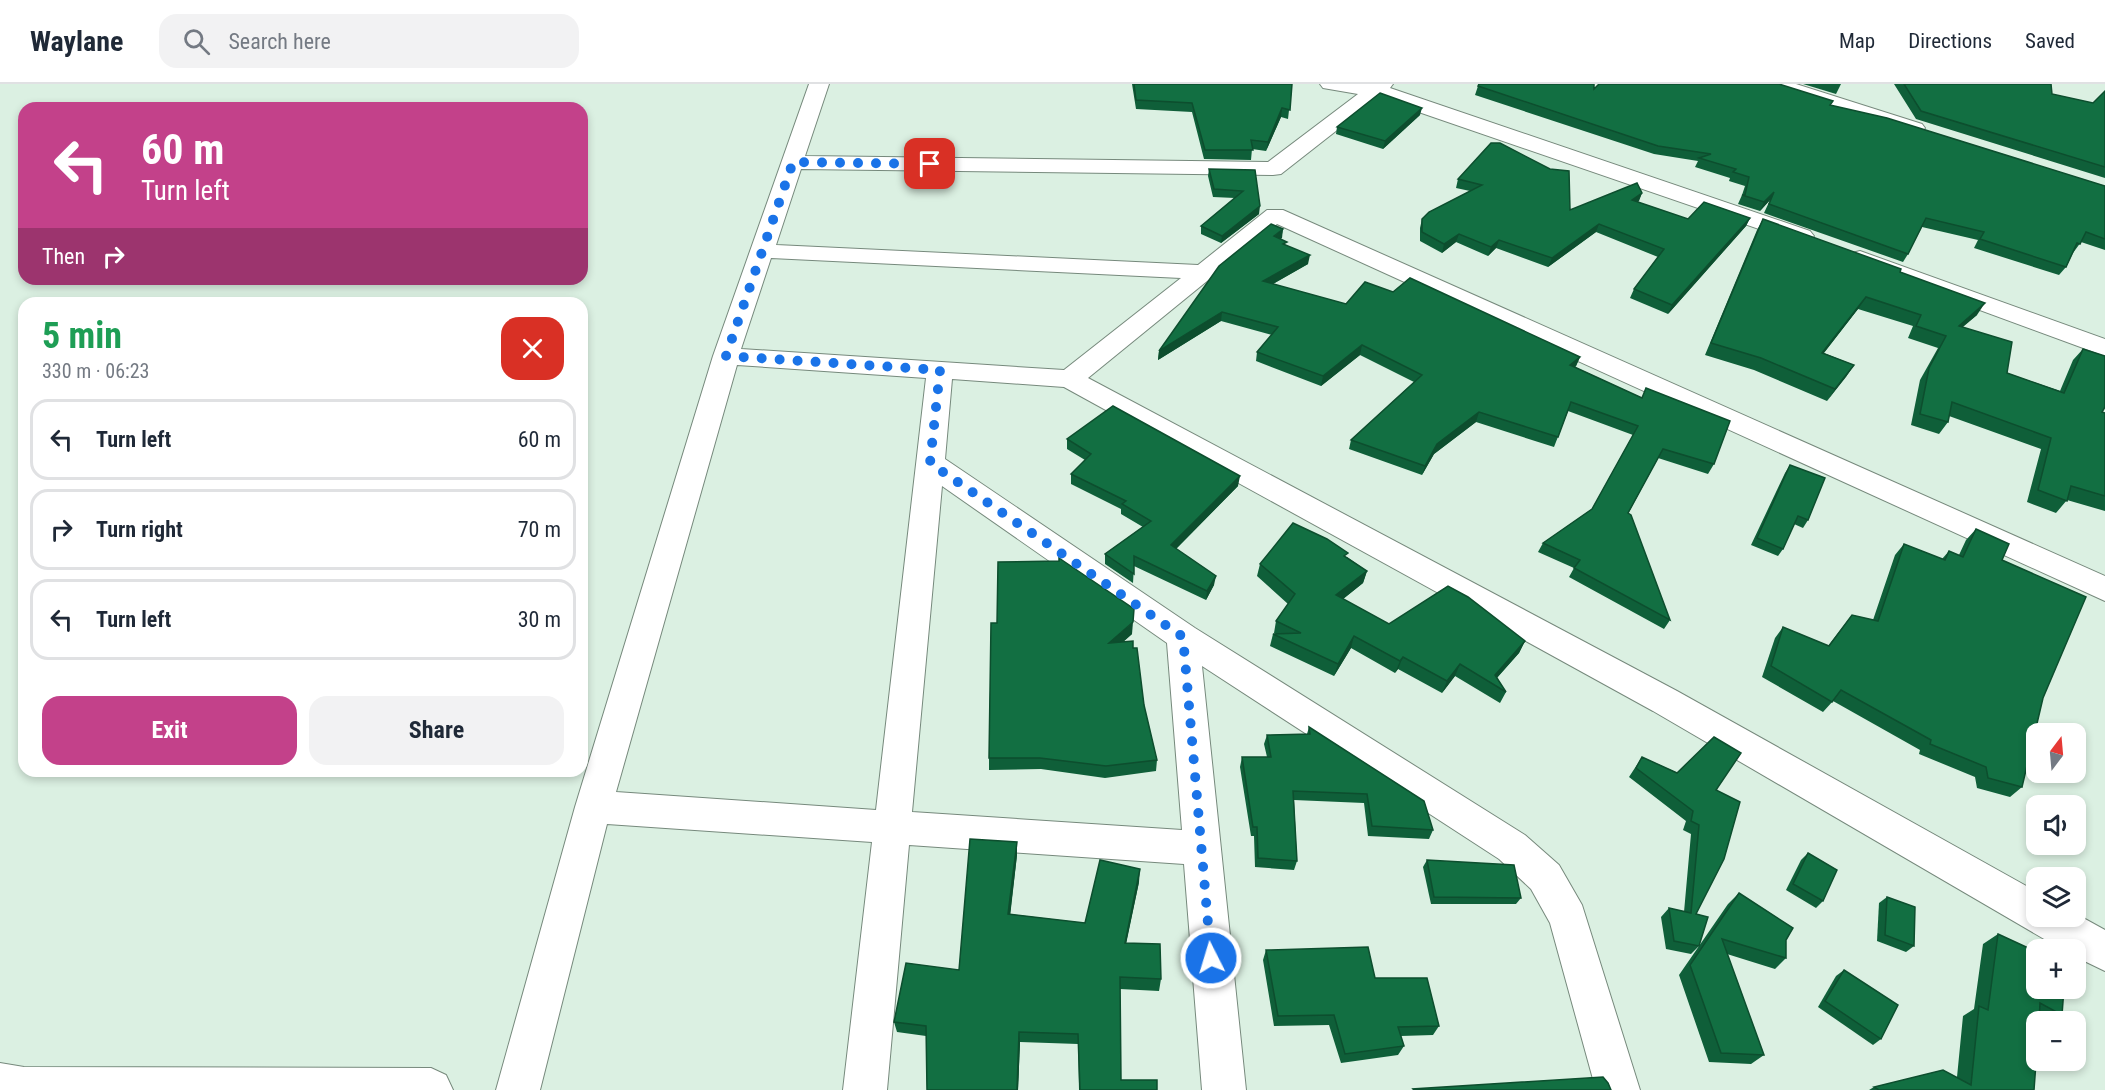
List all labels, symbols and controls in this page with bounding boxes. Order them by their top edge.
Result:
search box [159,14,579,68]
text: Waylane [30,25,123,58]
icon: search [180,25,213,58]
text: Search here [228,29,331,54]
text: Map [1839,29,1875,53]
text: Directions [1908,29,1992,53]
text: Saved [2025,29,2075,53]
text: 60 m [141,125,224,174]
icon: left [42,126,120,204]
pin [904,138,955,189]
icon: arrive [913,147,946,180]
text: Turn left [141,175,230,207]
icon: right [97,240,130,273]
text: Then [42,244,85,269]
text: 5 min [42,315,122,357]
button: close [501,317,564,380]
text: 330 m · 06:23 [42,359,149,383]
icon: left [45,423,78,456]
text: Turn left [96,427,171,452]
text: 60 m [518,427,561,452]
icon: right [45,513,78,546]
text: Turn right [96,517,183,542]
text: 70 m [518,517,561,542]
icon: left [45,603,78,636]
text: Turn left [96,607,171,632]
text: 30 m [518,607,561,632]
button: Exit [42,696,297,765]
button: Share [309,696,564,765]
north arrow [2026,723,2086,783]
map controls [2026,723,2086,1071]
button: sound [2026,795,2086,855]
button: layers [2026,867,2086,927]
position arrow [1179,926,1243,990]
button: + [2026,939,2086,999]
button: − [2026,1011,2086,1071]

